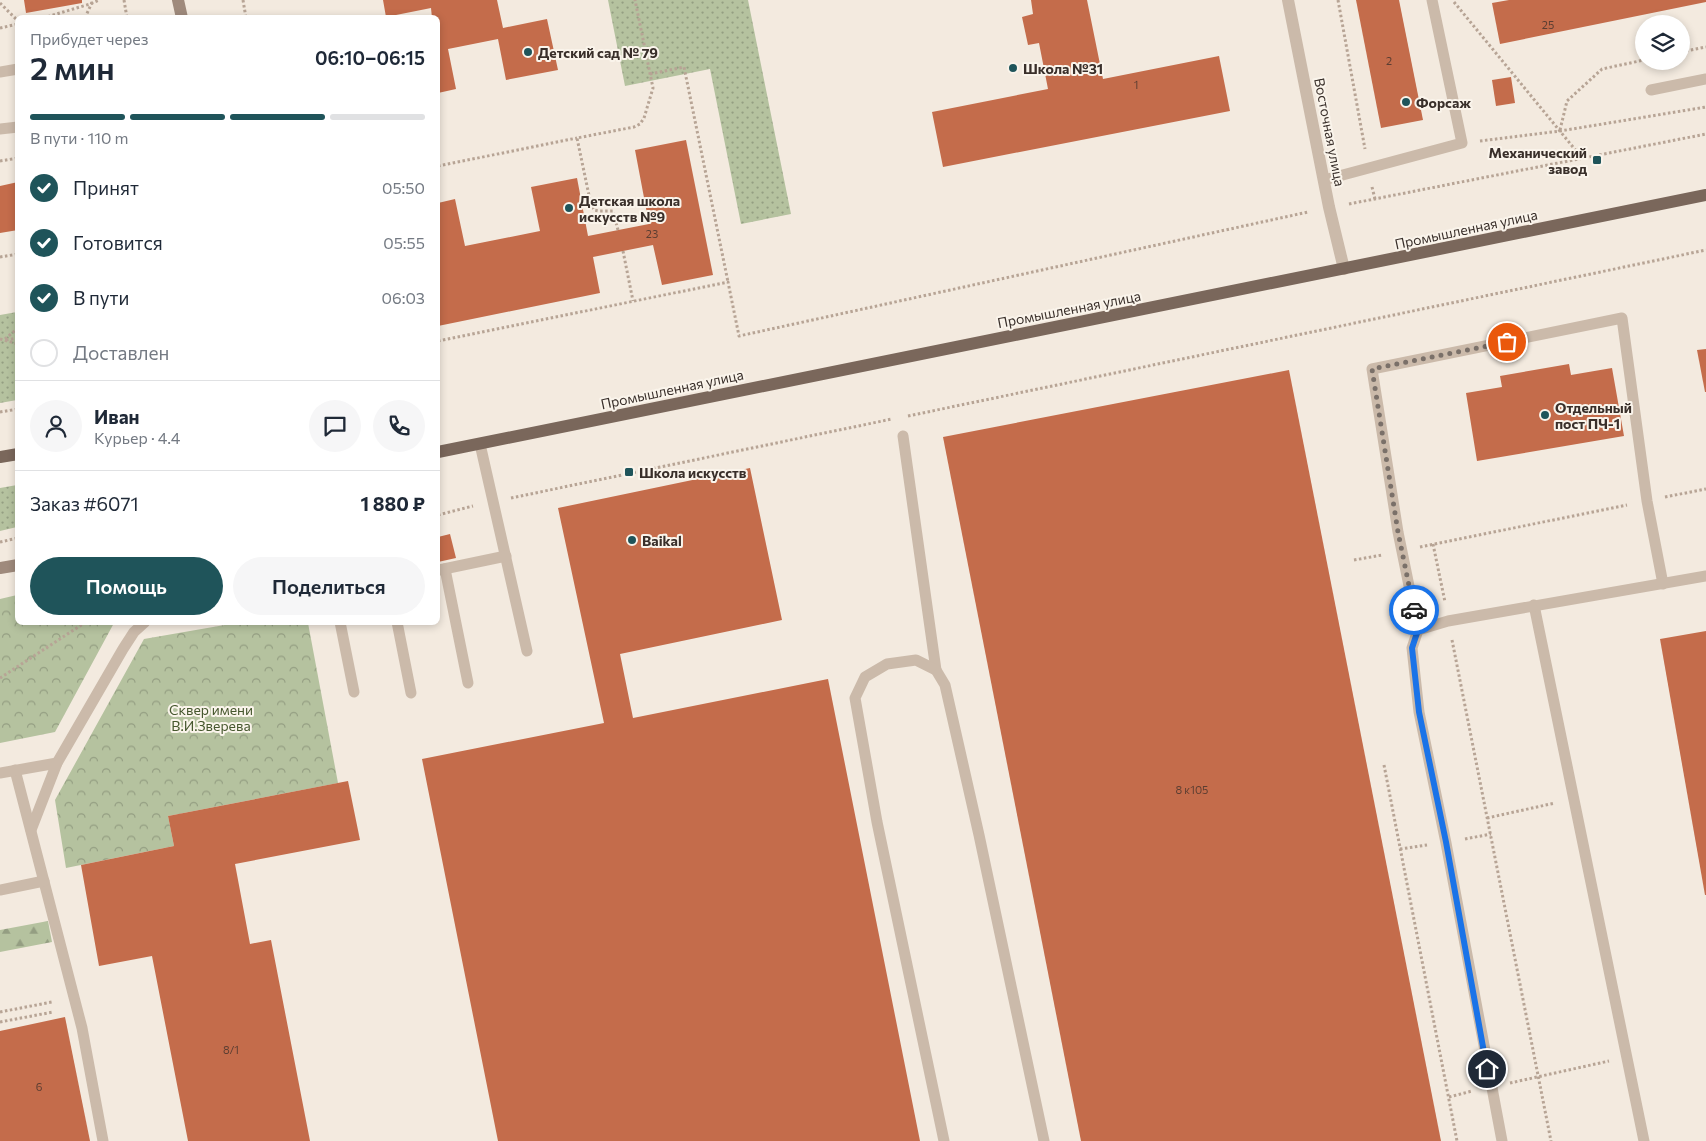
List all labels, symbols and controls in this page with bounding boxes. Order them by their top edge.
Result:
map controls [1635,15,1690,70]
button: layers [1635,15,1690,70]
house number: 25 [1542,18,1554,31]
text: Прибудет через [30,29,149,48]
place label: Детский сад № 79 [538,44,658,61]
text: 06:10–06:15 [315,46,425,69]
marker: Детский сад № 79 [522,46,534,58]
text: 2 мин [30,47,115,87]
house number: 2 [1386,54,1392,67]
place label: Школа №31 [1023,60,1103,77]
marker: Школа №31 [1007,62,1019,74]
street label: Восточная улица [1311,76,1349,188]
house number: 1 [1134,78,1138,91]
place label: Форсаж [1416,94,1471,111]
marker: Форсаж [1400,96,1412,108]
text: В пути · 110 m [30,128,129,147]
place label: Механический завод [1488,144,1587,177]
marker: Механический завод [1591,154,1603,166]
icon: check [30,174,58,202]
text: Принят [73,176,139,199]
text: 05:50 [382,178,425,197]
place label: Детская школа искусств №9 [579,192,680,225]
marker: Детская школа искусств №9 [563,202,575,214]
street label: Промышленная улица [1393,206,1539,252]
house number: 23 [646,227,658,240]
icon: check [30,229,58,257]
text: Готовится [73,231,163,254]
text: 05:55 [383,233,425,252]
icon: check [30,284,58,312]
text: В пути [73,286,129,309]
street label: Промышленная улица [996,287,1142,331]
text: 06:03 [382,288,425,307]
pin [1486,321,1528,363]
icon: bag [1493,328,1521,356]
text: Доставлен [73,341,169,364]
street label: Промышленная улица [599,366,745,412]
place label: Отдельный пост ПЧ-1 [1555,399,1632,432]
button: person [30,400,82,452]
button: chat [309,400,361,452]
button: phone [373,400,425,452]
text: Иван [94,405,140,428]
marker: Отдельный пост ПЧ-1 [1539,409,1551,421]
text: Курьер · 4.4 [94,428,180,447]
place label: Школа искусств [639,464,747,481]
marker: Школа искусств [623,466,635,478]
text: Заказ #6071 [30,492,139,515]
text: 1 880 ₽ [360,492,425,515]
place label: Baikal [642,532,682,549]
marker: Baikal [626,534,638,546]
button: Помощь [30,557,223,615]
button: Поделиться [233,557,425,615]
courier [1389,585,1439,635]
icon: car [1400,596,1428,624]
park label: Сквер имени В.И.Зверева [169,701,253,734]
house number: 8 к105 [1176,783,1208,796]
house number: 8/1 [223,1043,239,1056]
pin [1466,1048,1508,1090]
icon: home [1473,1055,1501,1083]
house number: 6 [36,1080,43,1093]

